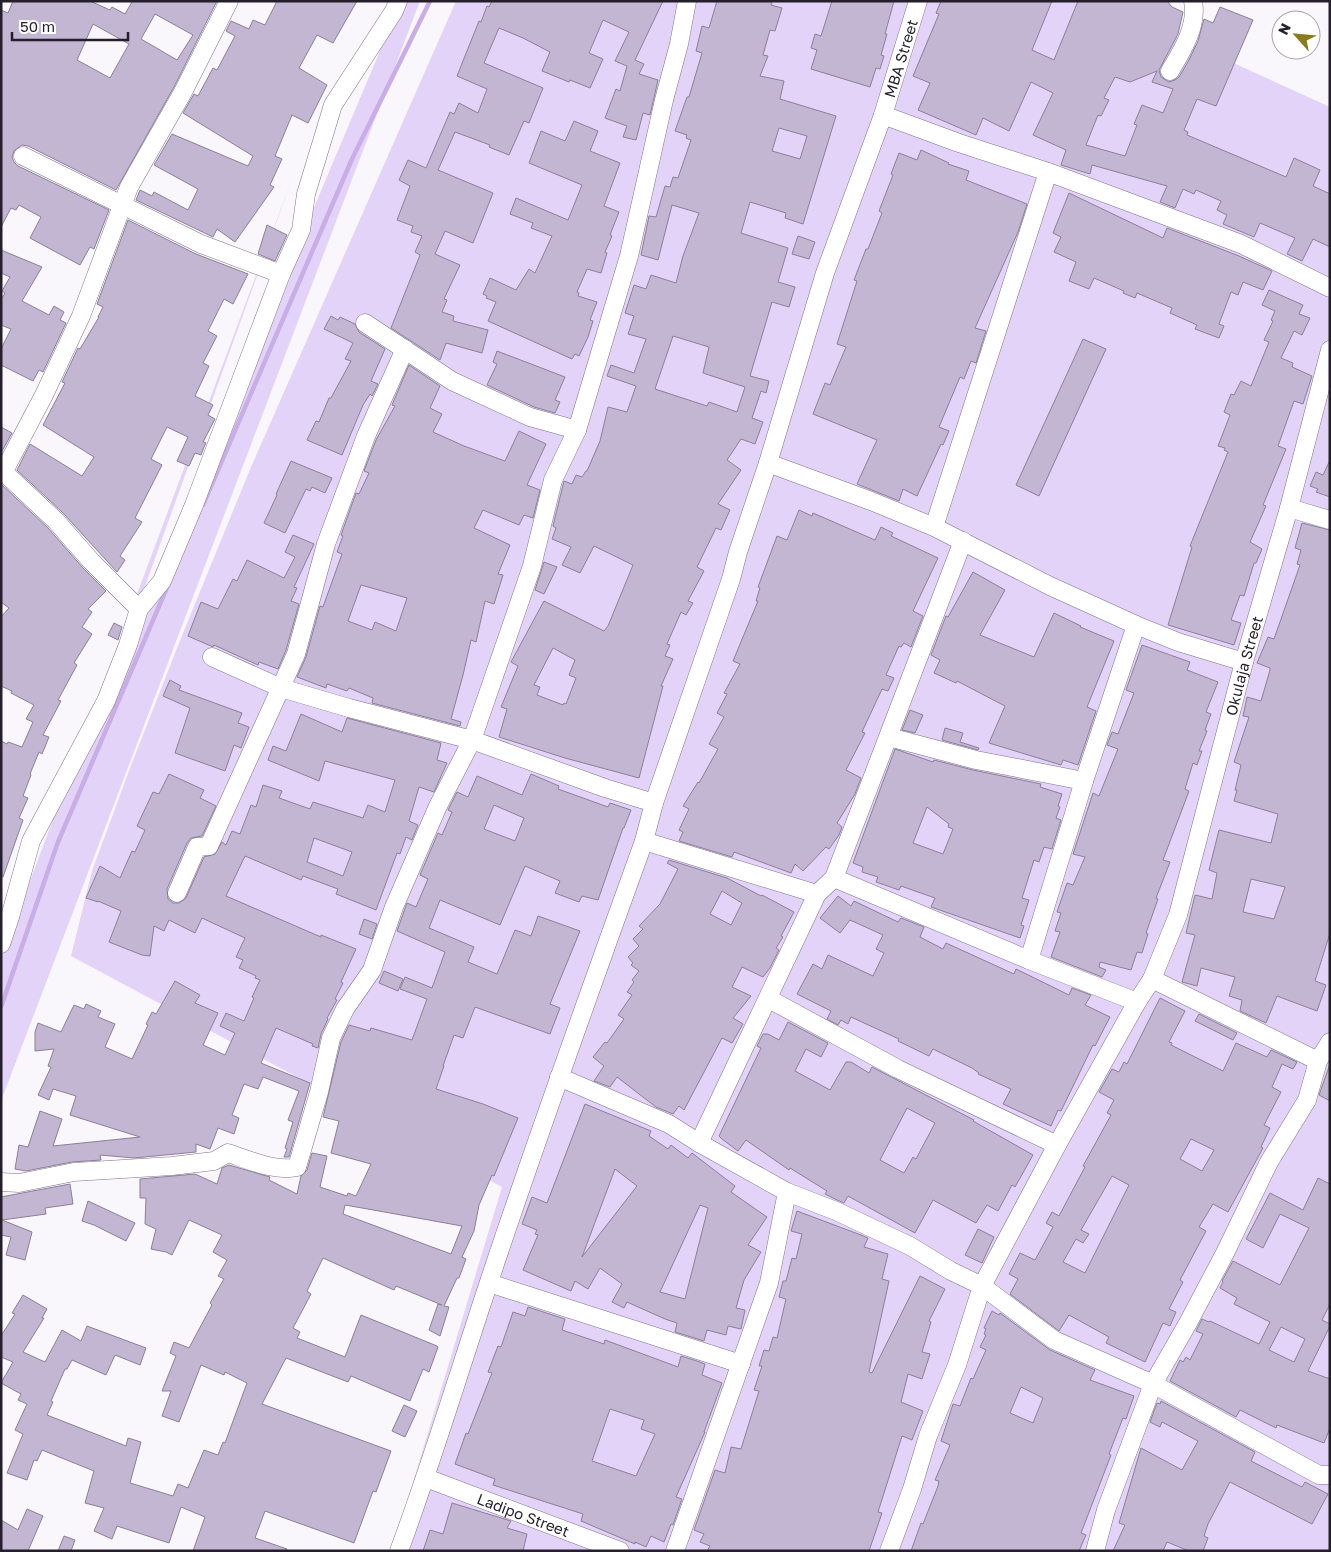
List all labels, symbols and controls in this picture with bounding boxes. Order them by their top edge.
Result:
scale bar [12,10,129,42]
north arrow [1271,10,1321,60]
text: 50 m [20,17,55,35]
street label: MBA Street [880,17,921,100]
text: N [1274,20,1294,37]
street label: Okulaja Street [1221,614,1266,717]
street label: Ladipo Street [475,1489,572,1540]

